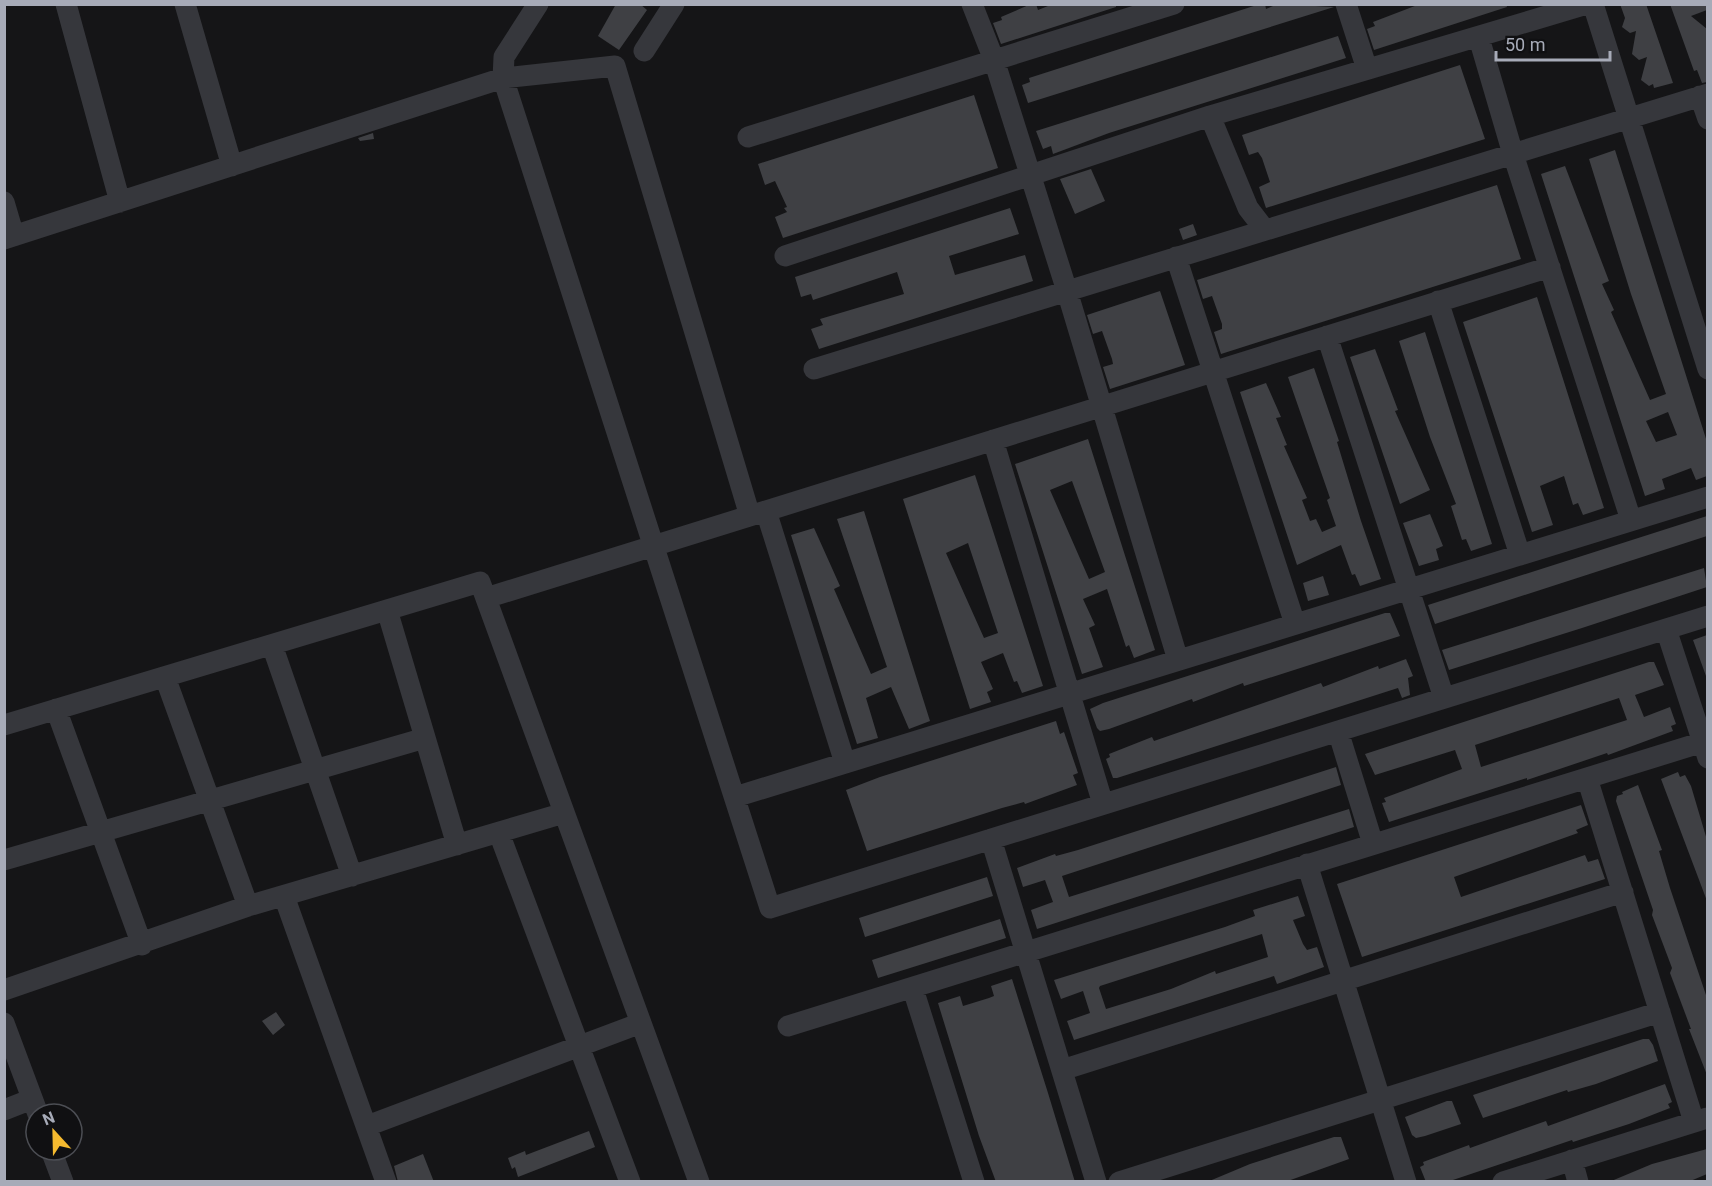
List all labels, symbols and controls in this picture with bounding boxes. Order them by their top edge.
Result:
scale bar [1496,24,1610,62]
text: 50 m [1505,34,1545,55]
north arrow [24,1102,84,1162]
text: N [40,1108,57,1129]

